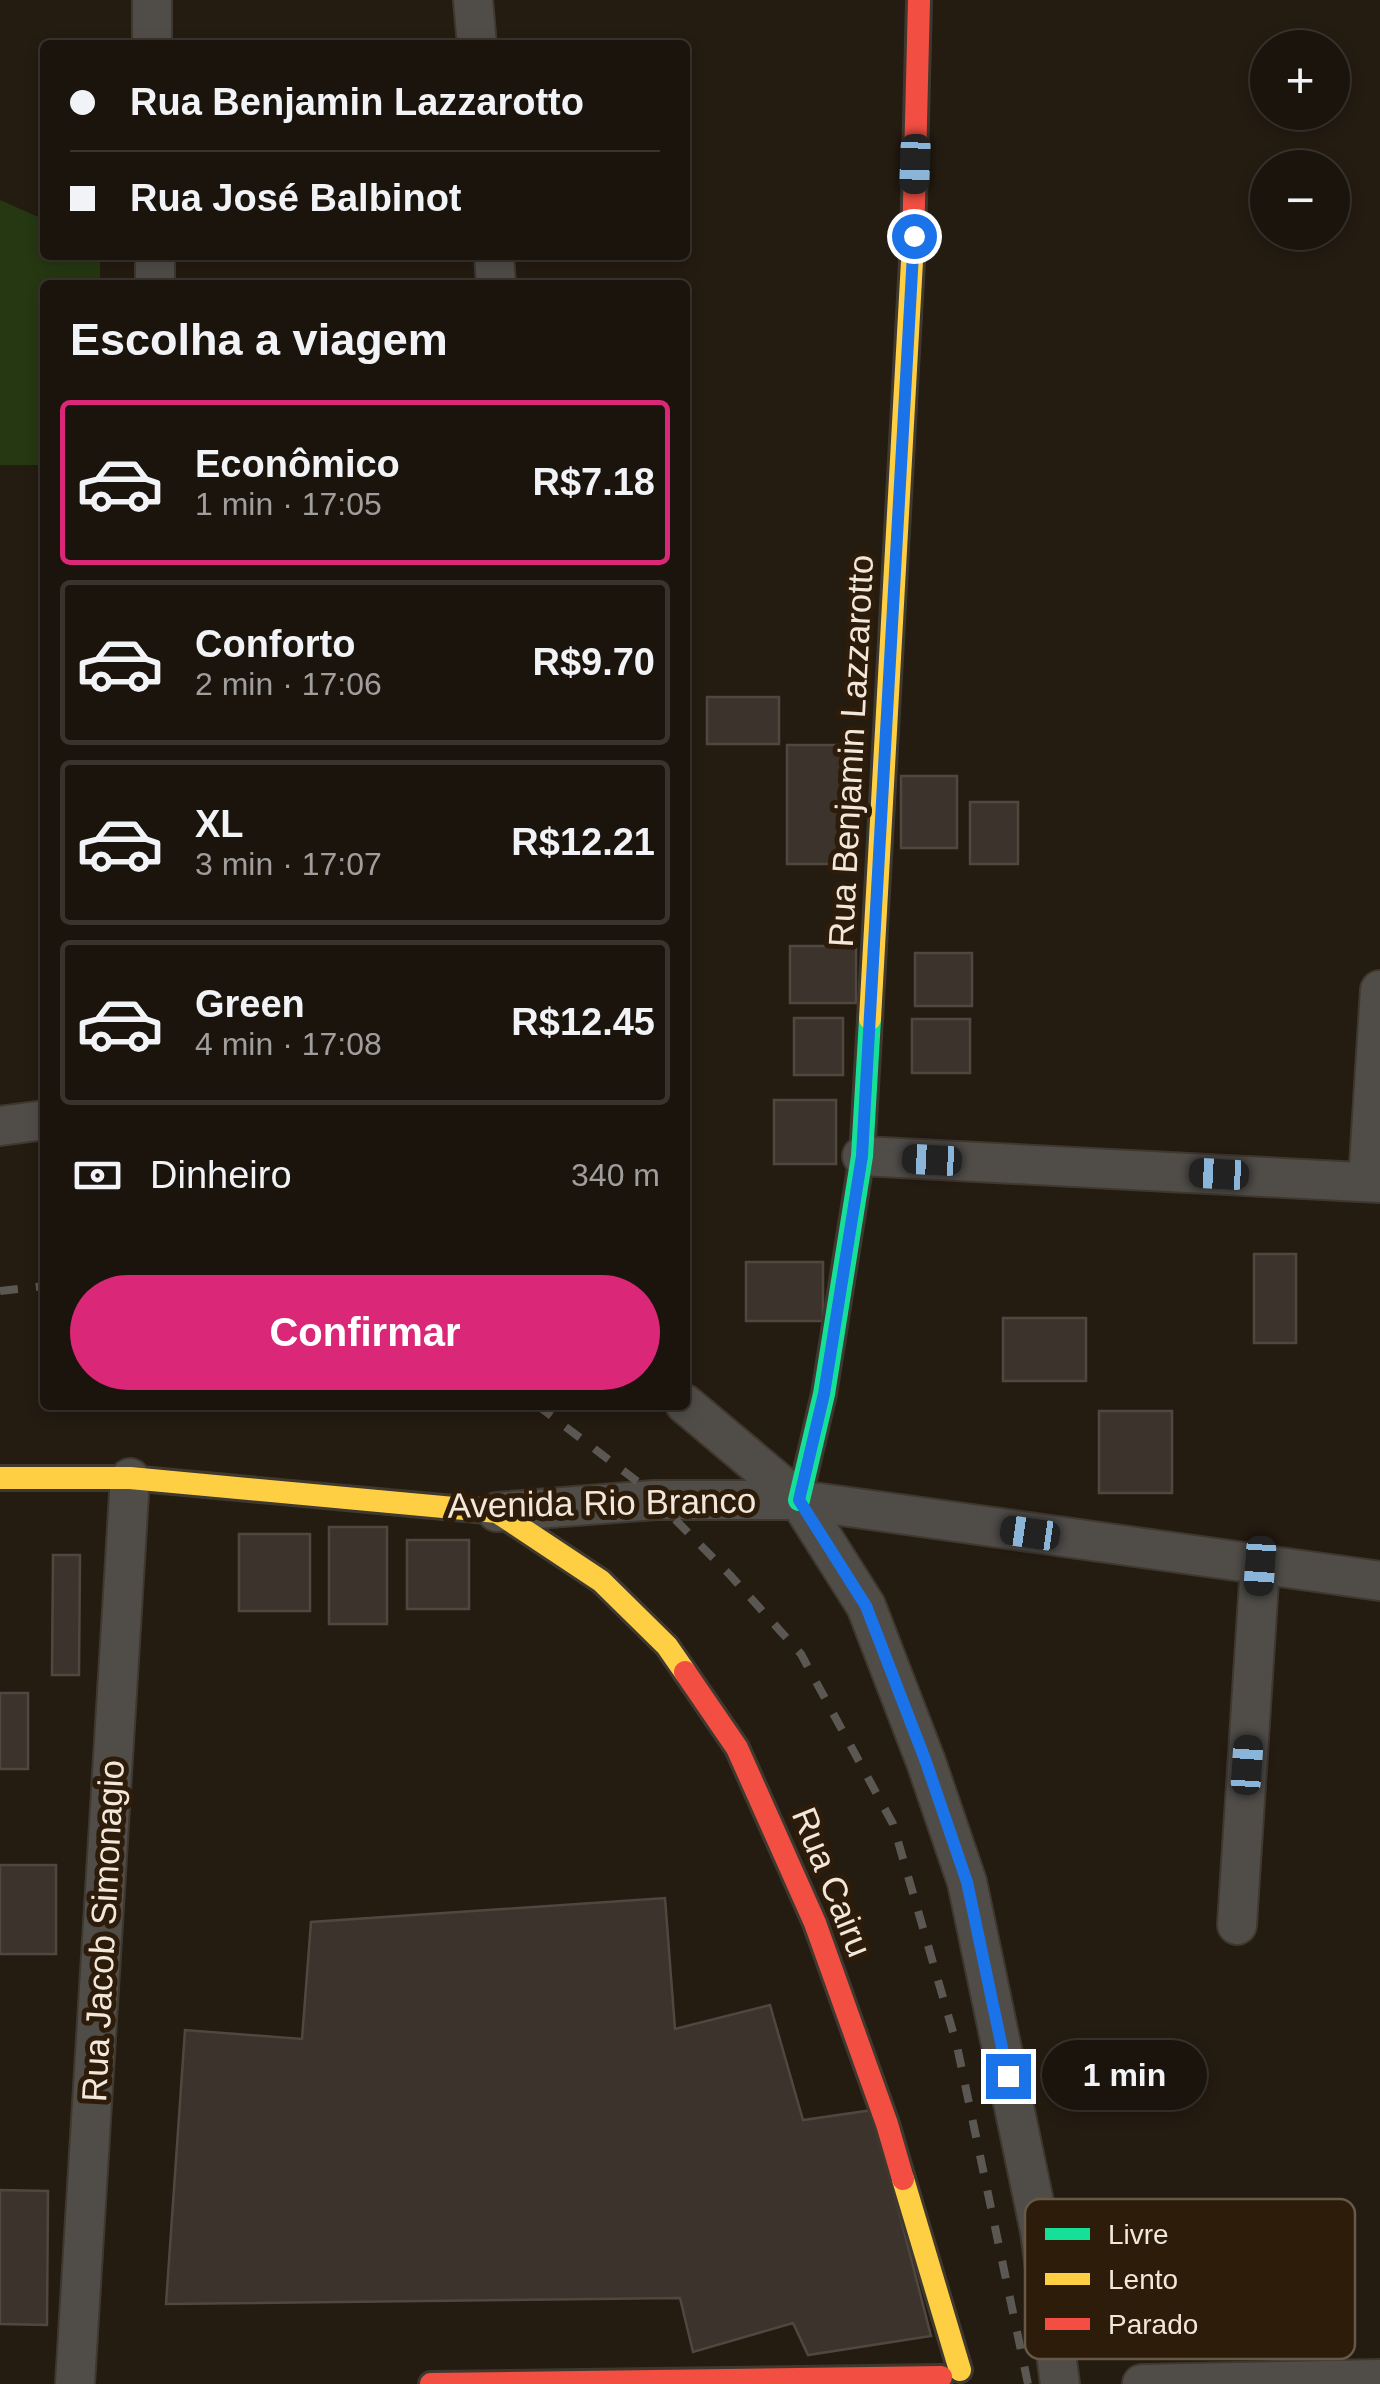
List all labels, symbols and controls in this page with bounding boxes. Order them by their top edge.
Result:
map controls [1250,30,1350,250]
button: + [1250,30,1350,130]
text: Rua Benjamin Lazzarotto [130,81,584,123]
car [899,133,931,195]
button: − [1250,150,1350,250]
text: Rua José Balbinot [130,177,462,219]
route start [892,214,937,259]
text: Escolha a viagem [70,314,448,365]
icon: car [75,438,165,528]
text: Econômico [195,443,400,485]
text: R$7.18 [532,461,655,503]
text: 1 min · 17:05 [195,486,382,522]
street label: Rua Benjamin Lazzarotto [821,554,880,948]
icon: car [75,618,165,708]
text: Conforto [195,623,355,665]
text: R$9.70 [532,641,655,683]
text: 2 min · 17:06 [195,666,382,702]
icon: car [75,798,165,888]
text: XL [195,803,244,845]
text: R$12.21 [511,821,655,863]
text: 3 min · 17:07 [195,846,382,882]
icon: car [75,978,165,1068]
text: Green [195,983,305,1025]
text: R$12.45 [511,1001,655,1043]
text: 4 min · 17:08 [195,1026,382,1062]
car [901,1143,963,1177]
icon: cash [70,1148,125,1203]
text: Dinheiro [150,1154,292,1196]
text: 340 m [571,1157,660,1193]
car [1188,1157,1250,1191]
button: Confirmar [70,1275,660,1390]
street label: Avenida Rio Branco [447,1480,757,1525]
car [998,1514,1062,1552]
car [1243,1535,1277,1597]
car [1230,1734,1264,1796]
street label: Rua Jacob Simonagio [74,1759,131,2103]
street label: Rua Cairu [785,1801,880,1962]
callout: 1 min [1043,2041,1208,2111]
route end [986,2054,1031,2099]
text: 1 min [1083,2057,1166,2093]
legend [1025,2199,1355,2359]
text: Livre [1108,2219,1169,2250]
text: Lento [1108,2264,1178,2295]
text: Parado [1108,2309,1198,2340]

